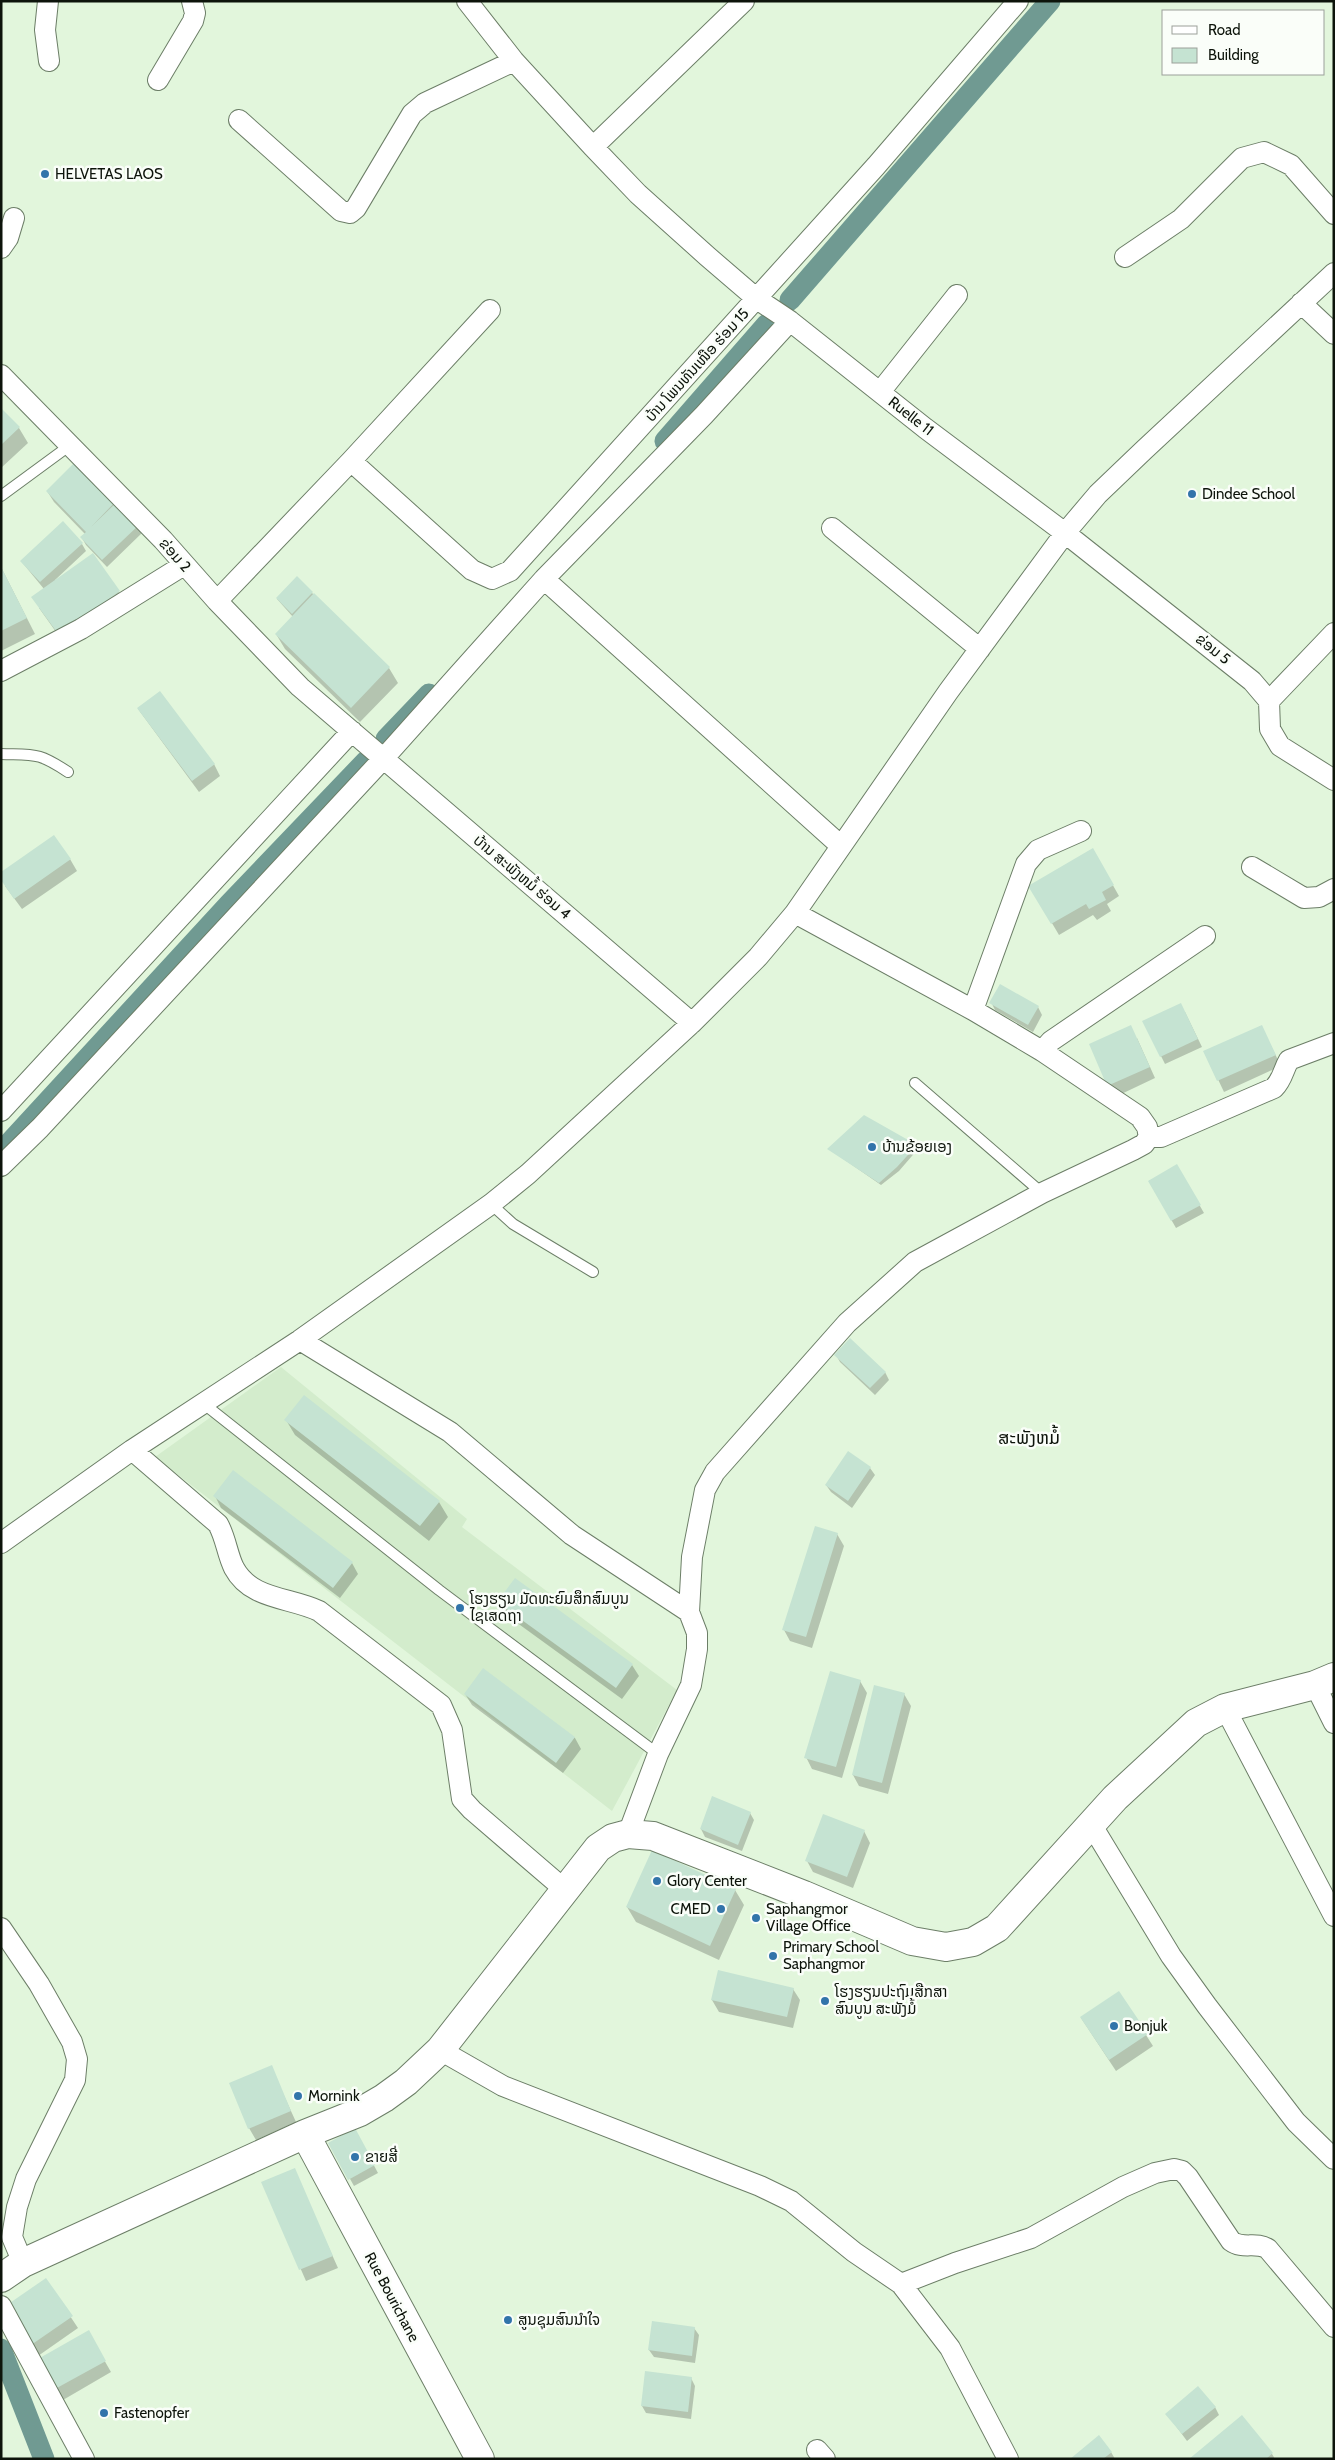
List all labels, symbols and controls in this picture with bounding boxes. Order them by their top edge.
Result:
legend [1162,10,1325,75]
text: Road [1208,21,1241,39]
text: Building [1208,46,1259,64]
place label: HELVETAS LAOS [55,165,163,183]
marker: HELVETAS LAOS [39,168,51,180]
street label: ບ້ານ ໂພນທັນເໜືອ ຮ່ອມ 15 [641,304,753,426]
street label: Ruelle 11 [885,393,937,439]
place label: Dindee School [1202,485,1296,503]
marker: Dindee School [1186,488,1198,500]
street label: ຂ່ອມ 2 [155,534,195,576]
street label: ຂ່ອມ 5 [1192,630,1234,668]
street label: ບ້ານ ສະພັງຫມໍ້ ຮ່ອມ 4 [470,829,577,923]
place label: ບ້ານຂ້ອຍເອງ [882,1138,952,1156]
marker: ບ້ານຂ້ອຍເອງ [866,1141,878,1153]
district label: ສະພັງຫມໍ້ [998,1424,1060,1449]
place label: ໂຮງຮຽນ ມັດທະຍົມສຶກສົມບູນ ໄຊເສດຖາ [469,1590,629,1625]
marker: ໂຮງຮຽນ ມັດທະຍົມສຶກສົມບູນ ໄຊເສດຖາ [454,1602,466,1614]
place label: Glory Center [667,1872,747,1890]
marker: Glory Center [651,1875,663,1887]
place label: CMED [670,1900,711,1918]
place label: Saphangmor Village Office [766,1900,851,1935]
marker: CMED [715,1903,727,1915]
marker: Saphangmor Village Office [750,1912,762,1924]
place label: Primary School Saphangmor [783,1938,880,1973]
marker: Primary School Saphangmor [767,1950,779,1962]
place label: ໂຮງຮຽນປະຖົມສືກສາ ສົນບູນ ສະພັງມໍ້ [834,1983,947,2019]
marker: ໂຮງຮຽນປະຖົມສືກສາ ສົນບູນ ສະພັງມໍ້ [819,1995,831,2007]
place label: Bonjuk [1124,2017,1168,2035]
marker: Bonjuk [1108,2020,1120,2032]
place label: Mornink [308,2087,360,2105]
marker: Mornink [292,2090,304,2102]
place label: ຂາຍສີ່ [365,2145,398,2166]
marker: ຂາຍສີ່ [349,2151,361,2163]
street label: Rue Bourichane [361,2249,423,2345]
place label: ສູນຊຸມສົນນຳໃຈ [518,2311,600,2330]
marker: ສູນຊຸມສົນນຳໃຈ [502,2314,514,2326]
place label: Fastenopfer [114,2404,189,2422]
marker: Fastenopfer [98,2407,110,2419]

